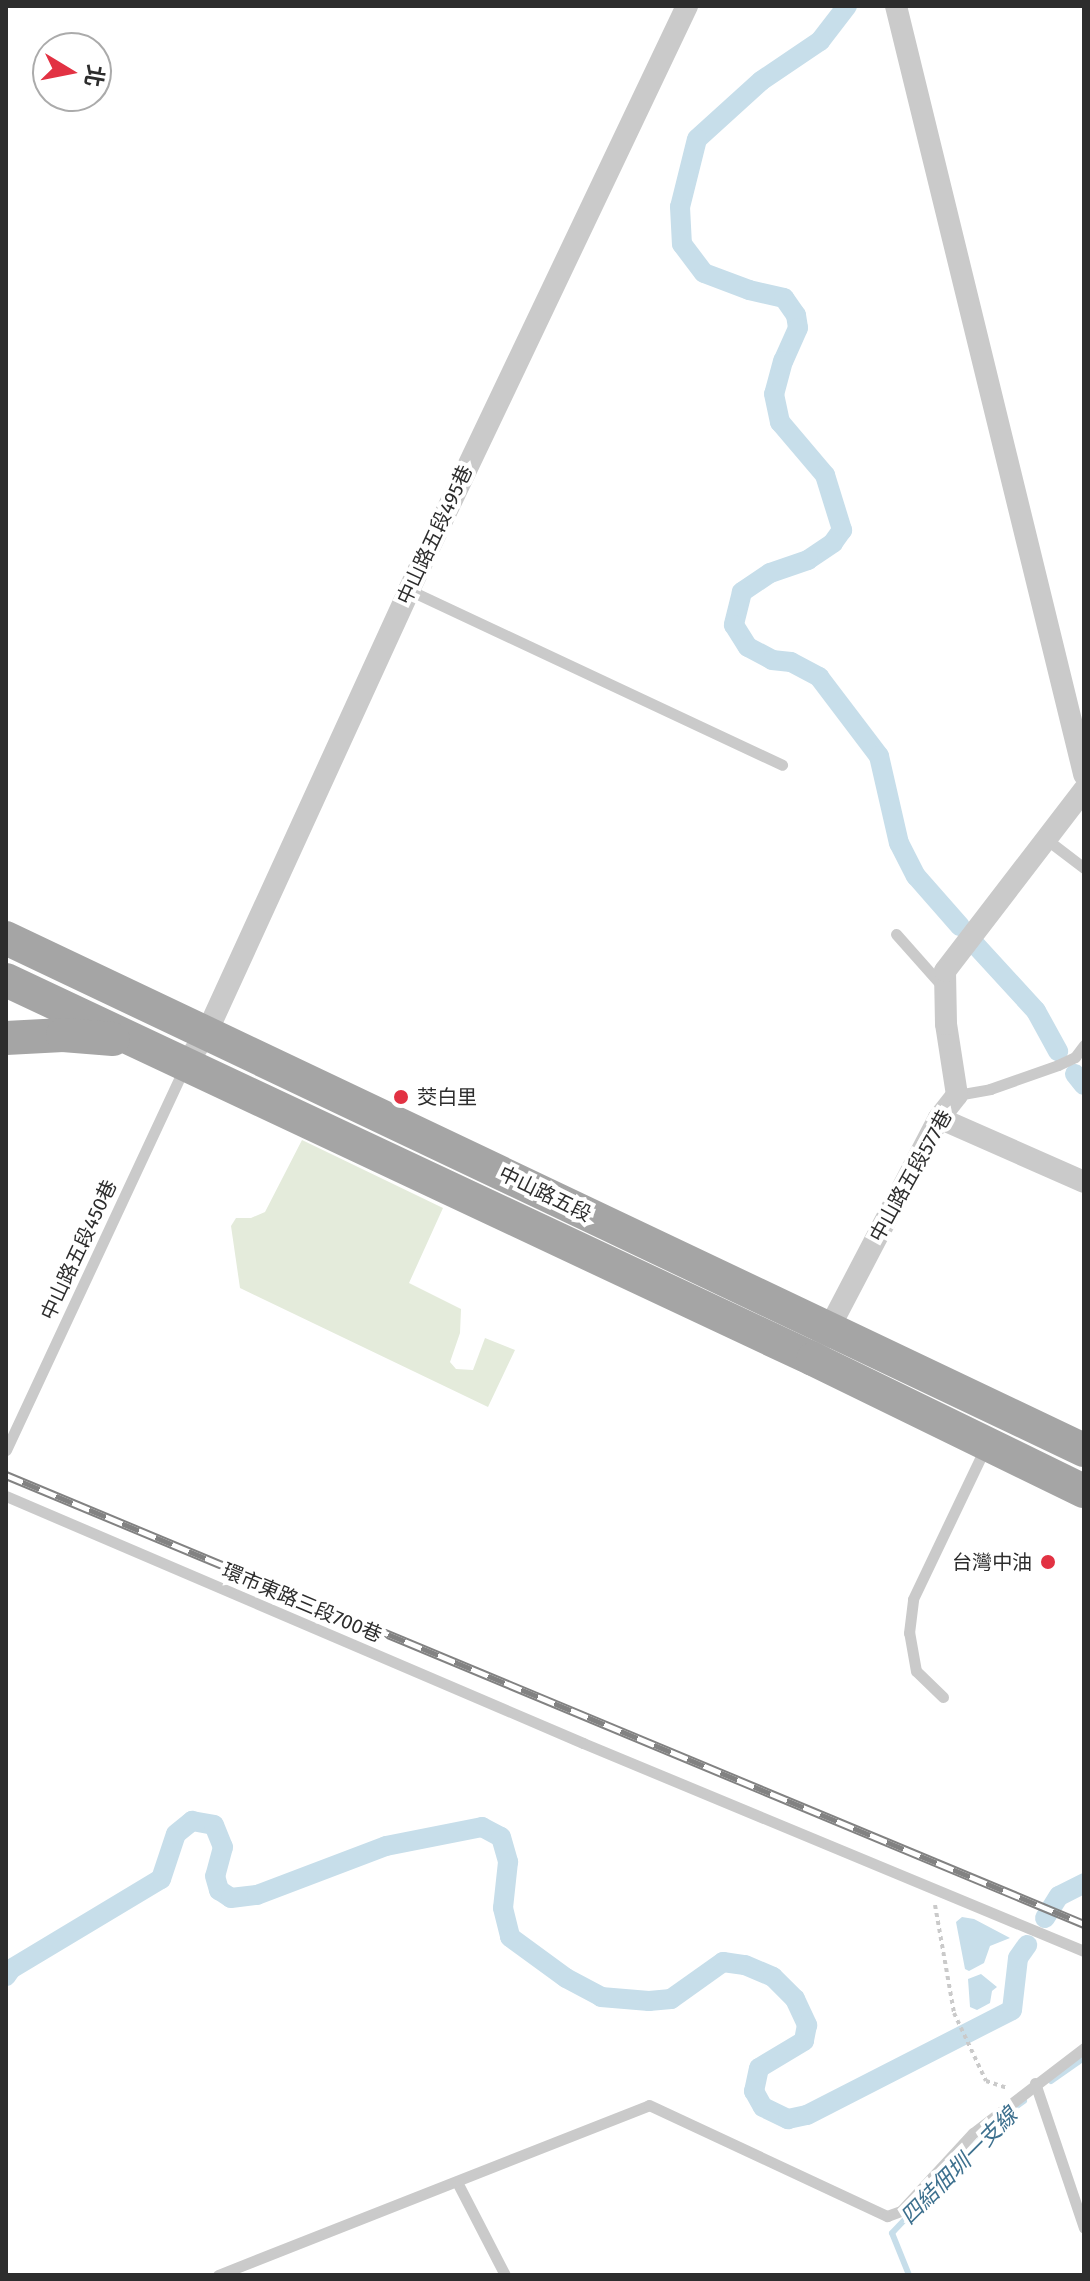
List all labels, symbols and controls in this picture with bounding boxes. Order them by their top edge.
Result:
north arrow [32,32,112,112]
text: 北 [79,63,109,89]
street label: 中山路五段495巷 [392,462,478,608]
place label: 茭白里 [417,1085,477,1109]
marker: 茭白里 [392,1088,410,1106]
street label: 中山路五段577巷 [865,1106,957,1246]
street label: 中山路五段 [495,1161,595,1227]
street label: 中山路五段450巷 [36,1176,122,1324]
place label: 台灣中油 [952,1550,1032,1574]
marker: 台灣中油 [1039,1553,1057,1571]
street label: 環市東路三段700巷 [219,1559,385,1647]
water label: 四結佃圳一支線 [895,2102,1023,2230]

